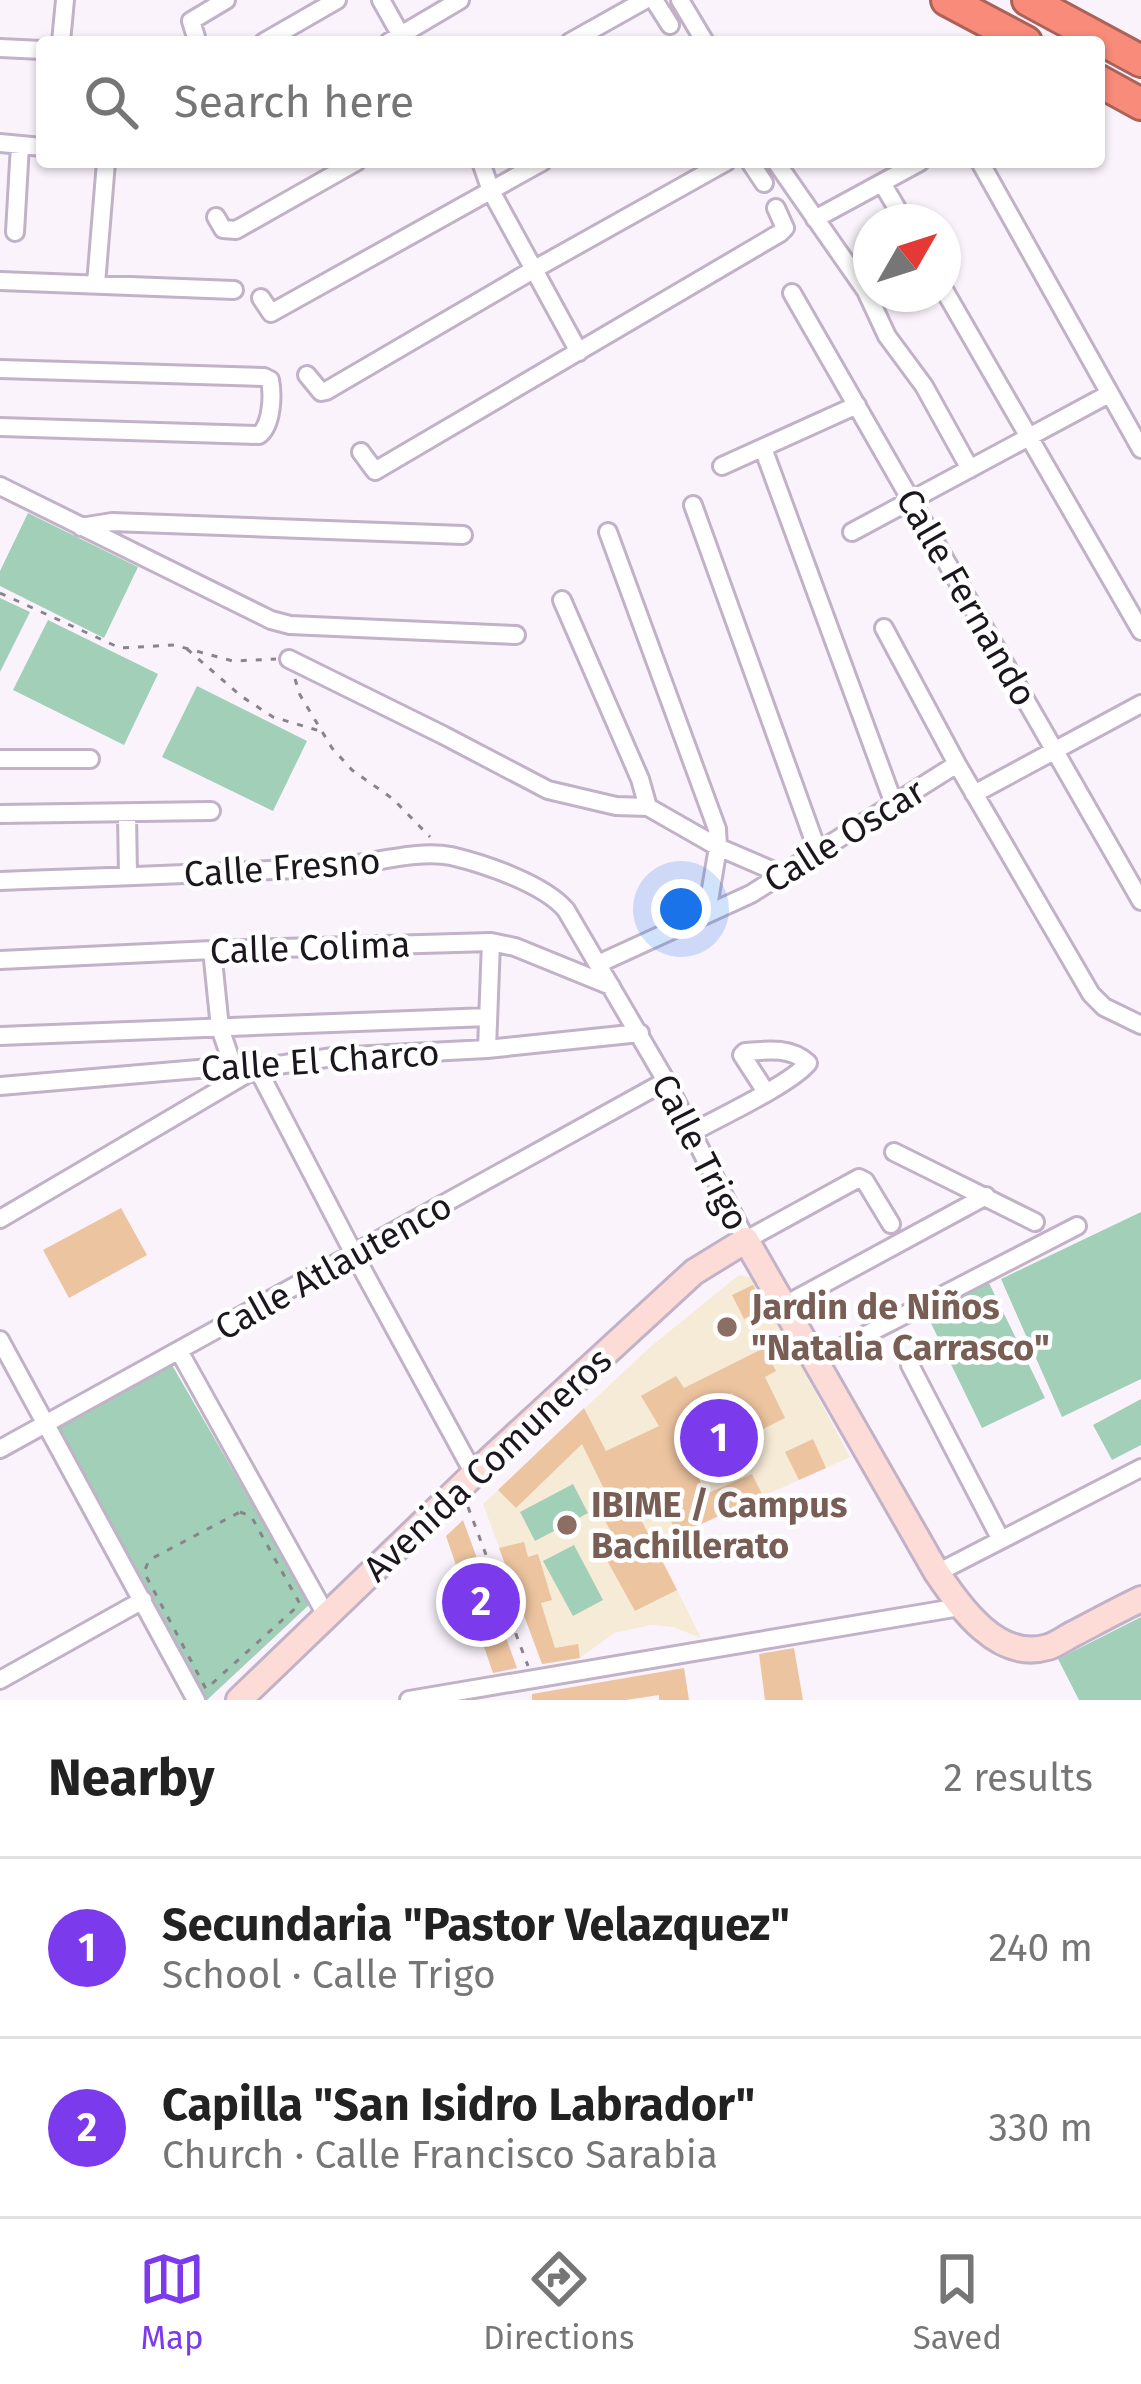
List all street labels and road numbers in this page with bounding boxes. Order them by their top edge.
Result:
street label: Calle Fernando [886,481,1046,714]
street label: Calle Oscar [756,769,933,903]
street label: Calle Fresno [182,839,382,897]
street label: Calle Colima [209,923,411,973]
street label: Calle El Charco [199,1031,441,1091]
street label: Calle Trigo [642,1067,758,1238]
street label: Calle Atlautenco [207,1184,460,1350]
street label: Avenida Comuneros [354,1338,621,1591]

